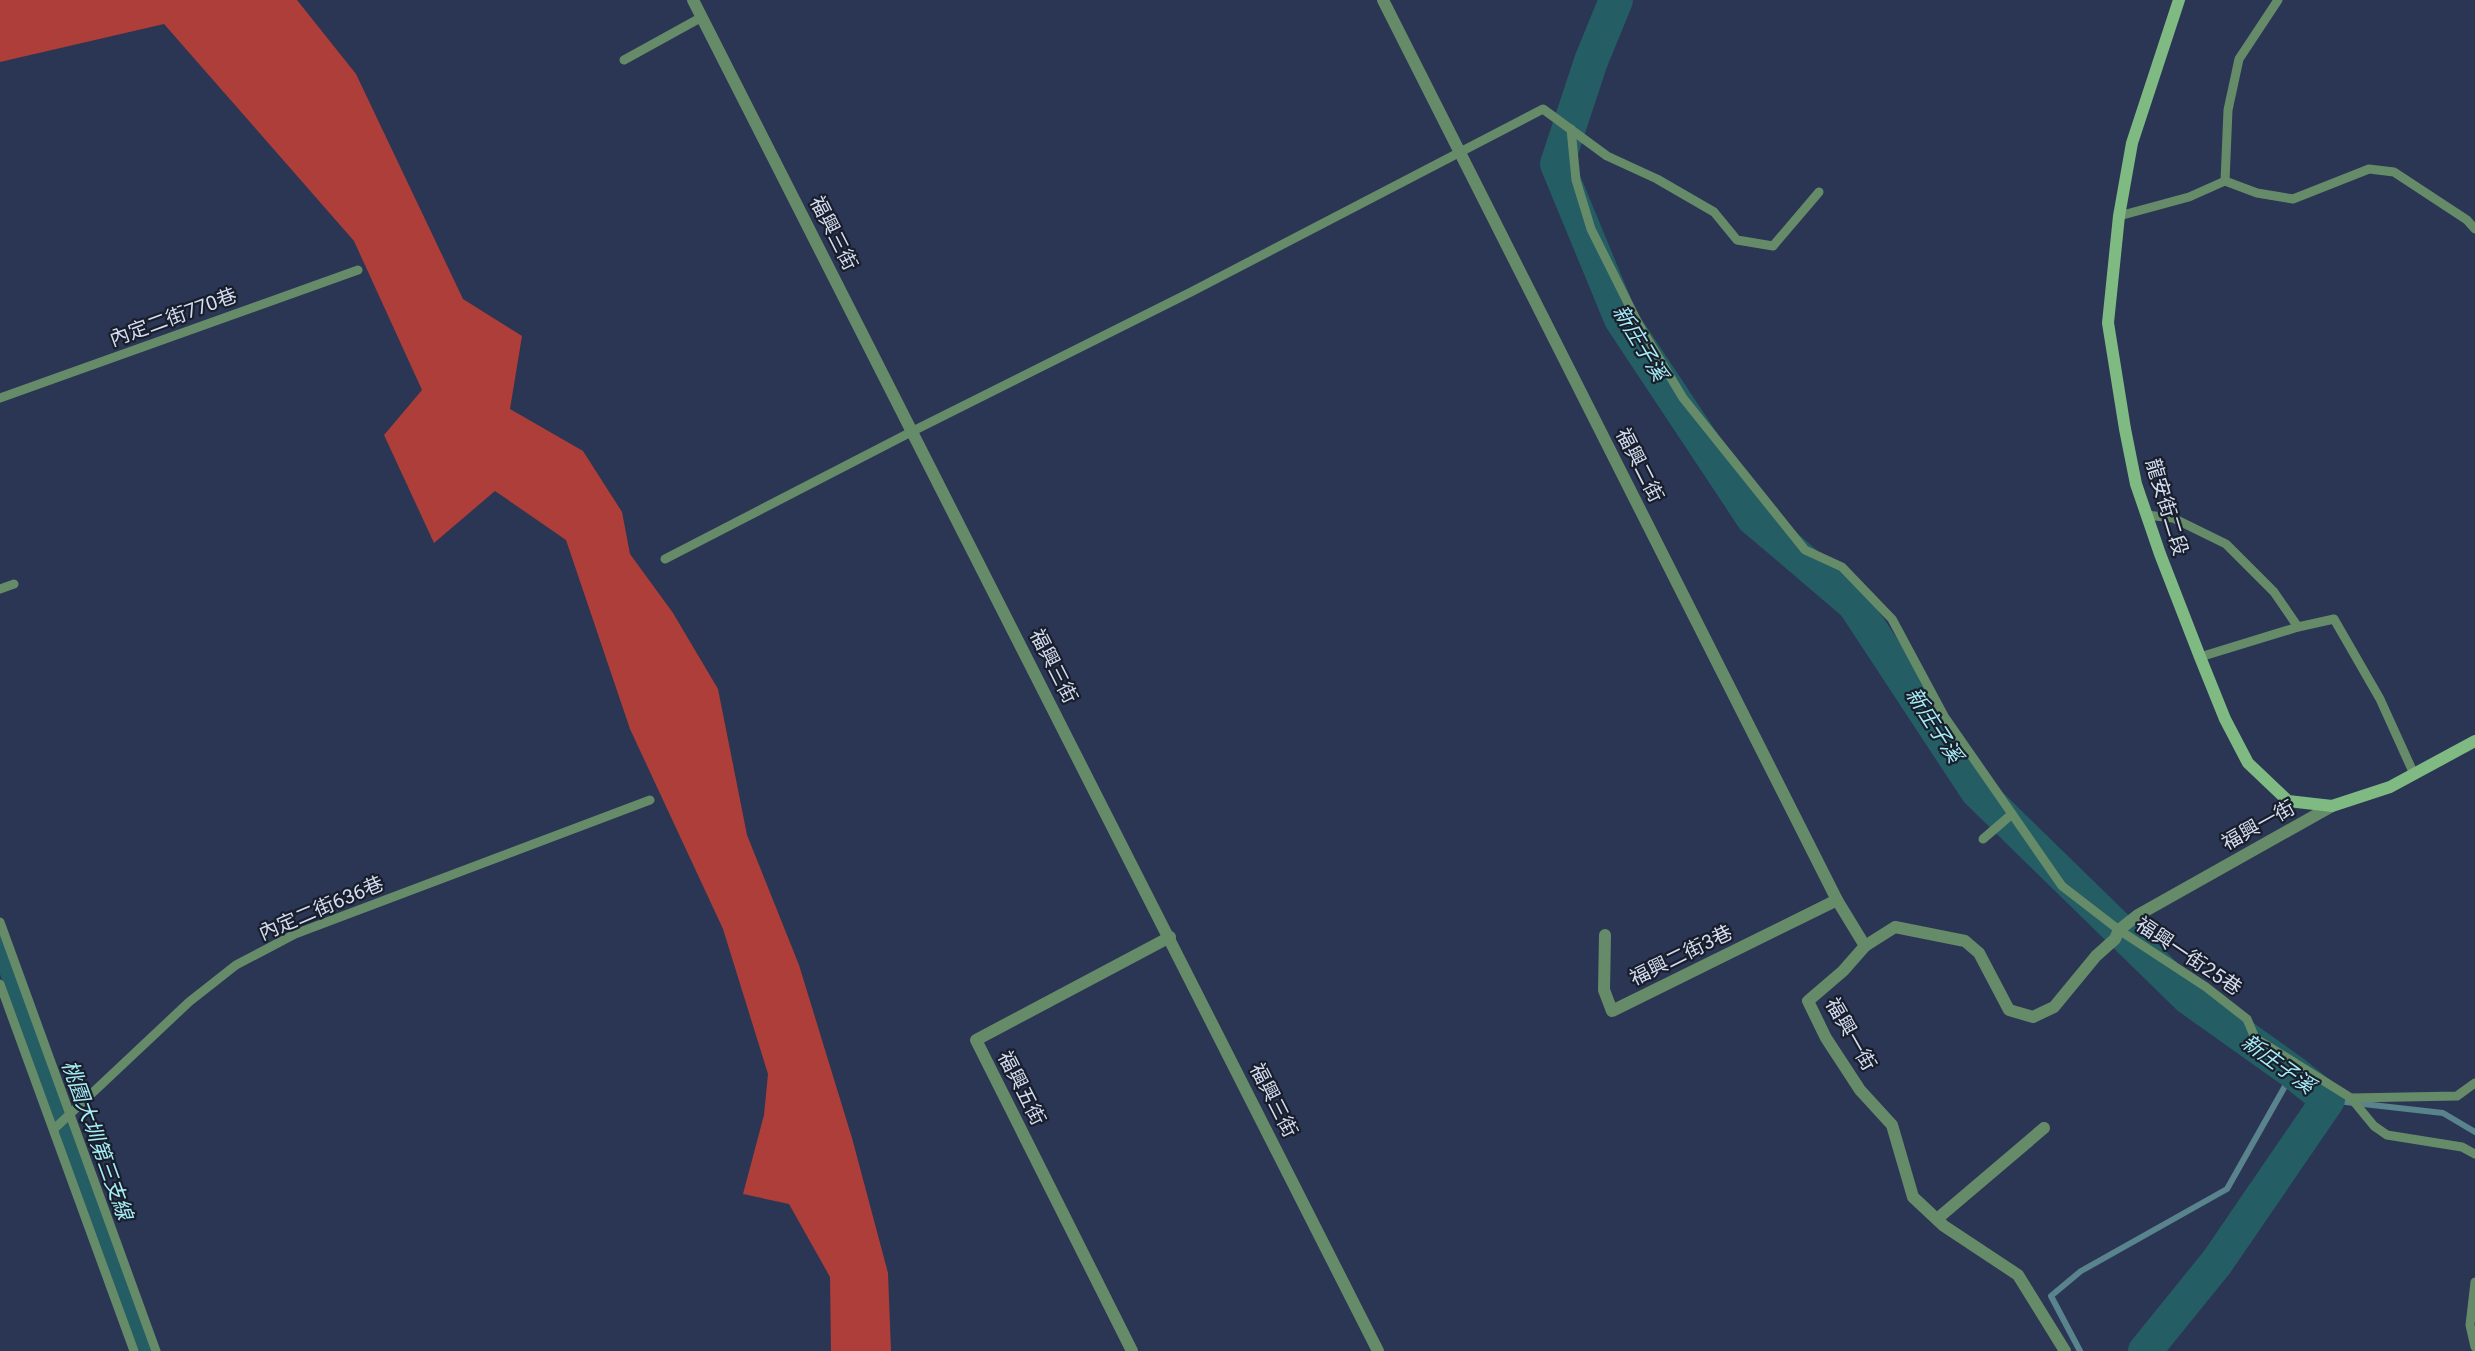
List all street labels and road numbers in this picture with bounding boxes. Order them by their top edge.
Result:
street label: 福興三街 [805,192,863,274]
street label: 內定二街770巷 [106,283,240,351]
street label: 福興二街 [1611,424,1669,506]
street label: 龍安街二段 [2141,456,2193,558]
street label: 福興三街 [1025,625,1083,707]
street label: 福興一街 [2217,795,2299,855]
street label: 內定二街636巷 [255,871,387,945]
street label: 福興一街25巷 [2132,912,2246,1000]
street label: 福興二街3巷 [1626,920,1736,990]
street label: 福興一街 [1821,993,1881,1075]
street label: 福興五街 [993,1047,1051,1129]
street label: 福興三街 [1245,1059,1303,1141]

